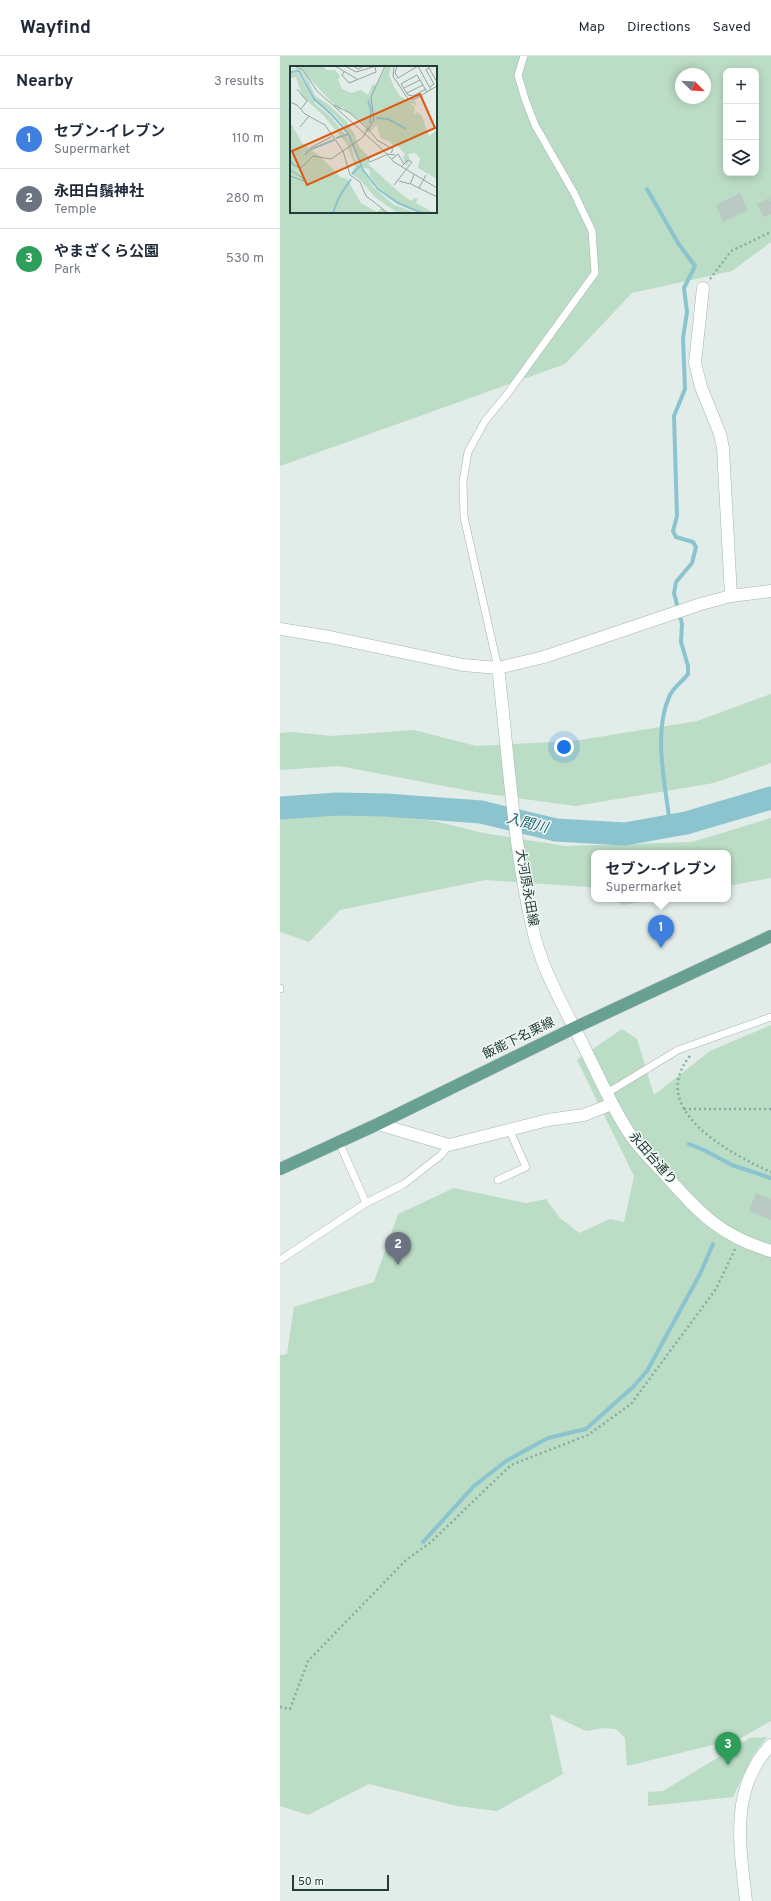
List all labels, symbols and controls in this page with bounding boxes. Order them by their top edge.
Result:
text: Wayfind [20,16,91,40]
text: Map [579,19,605,36]
text: Directions [627,19,691,36]
text: Saved [713,19,751,36]
inset map [290,66,437,213]
north arrow [675,68,711,104]
map controls [723,68,759,176]
button: + [723,68,759,104]
text: Nearby [16,71,73,93]
text: 3 results [214,74,264,90]
button: − [723,104,759,140]
text: セブン-イレブン [54,123,165,142]
text: 1 [26,131,32,147]
text: 110 m [232,131,264,147]
button: layers [723,140,759,176]
text: Supermarket [54,142,130,158]
text: 永田白鬚神社 [54,183,144,202]
text: 2 [25,191,33,207]
text: 280 m [226,191,264,207]
text: Temple [54,202,96,218]
text: やまざくら公園 [54,243,159,262]
text: 3 [25,251,33,267]
text: 530 m [226,251,264,267]
text: Park [54,262,81,278]
your location [554,737,574,757]
water label: 入間川 [505,811,551,838]
street label: 大河原永田線 [511,848,542,928]
popup [591,850,731,902]
text: セブン-イレブン [605,861,717,880]
text: Supermarket [605,880,682,896]
pin: 1 [648,915,674,948]
street label: 飯能下名栗線 [480,1014,558,1063]
street label: 永田台通り [625,1129,679,1189]
pin: 2 [385,1232,411,1265]
pin: 3 [715,1732,741,1765]
scale bar [292,1873,389,1892]
text: 50 m [298,1875,324,1889]

